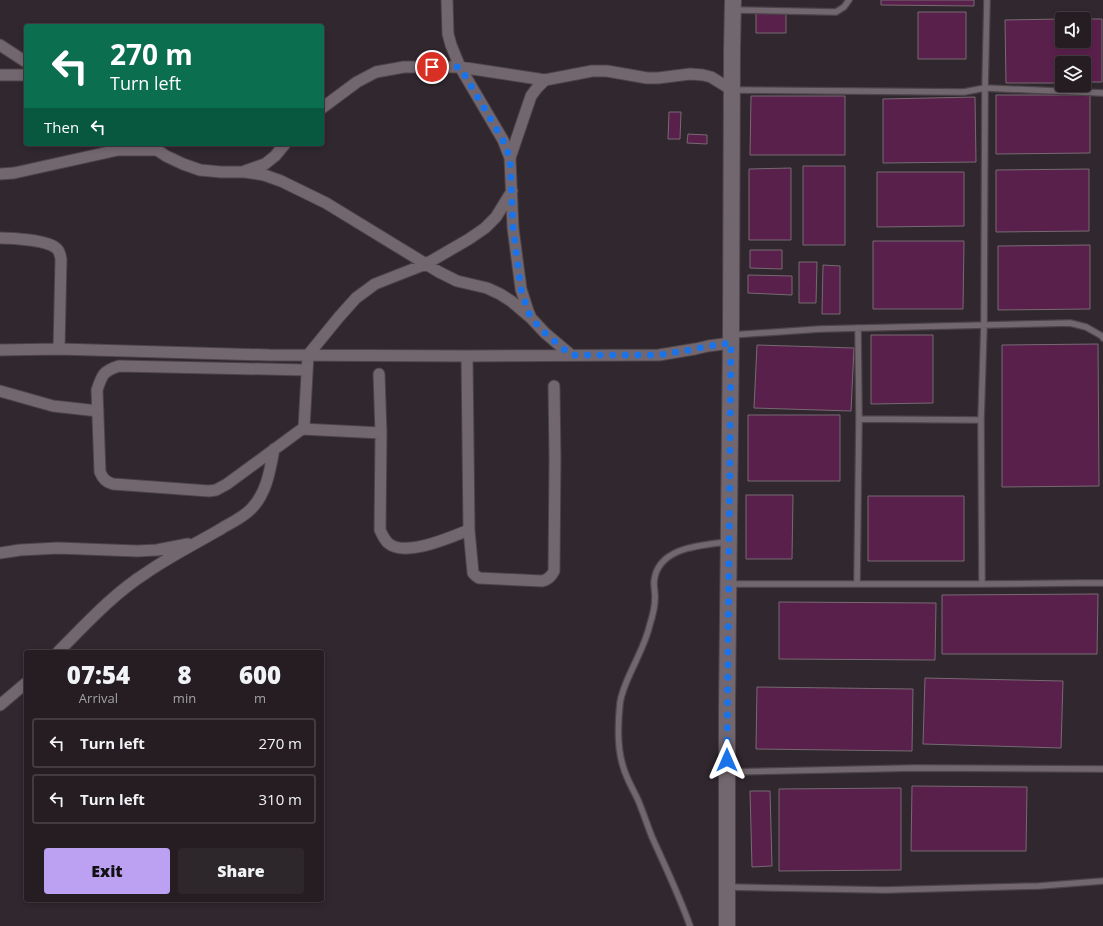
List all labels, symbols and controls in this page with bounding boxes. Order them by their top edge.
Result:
map controls [1055,12,1091,92]
button: sound [1055,12,1091,48]
text: 270 m [110,35,193,73]
icon: left [44,40,96,92]
pin [415,50,449,84]
icon: arrive [421,56,443,78]
button: layers [1055,56,1091,92]
text: Turn left [110,71,181,95]
icon: left [87,116,109,138]
text: Then [44,117,79,137]
text: 07:54 [67,658,130,691]
text: 8 [177,658,192,691]
text: 600 [239,658,281,691]
text: Arrival [79,689,118,707]
text: min [173,689,196,707]
text: m [254,689,266,707]
icon: left [46,732,68,754]
text: Turn left [80,733,145,753]
text: 270 m [258,733,302,753]
position arrow [706,739,748,781]
icon: left [46,788,68,810]
text: Turn left [80,789,145,809]
text: 310 m [258,789,302,809]
button: Exit [44,848,170,894]
button: Share [178,848,304,894]

